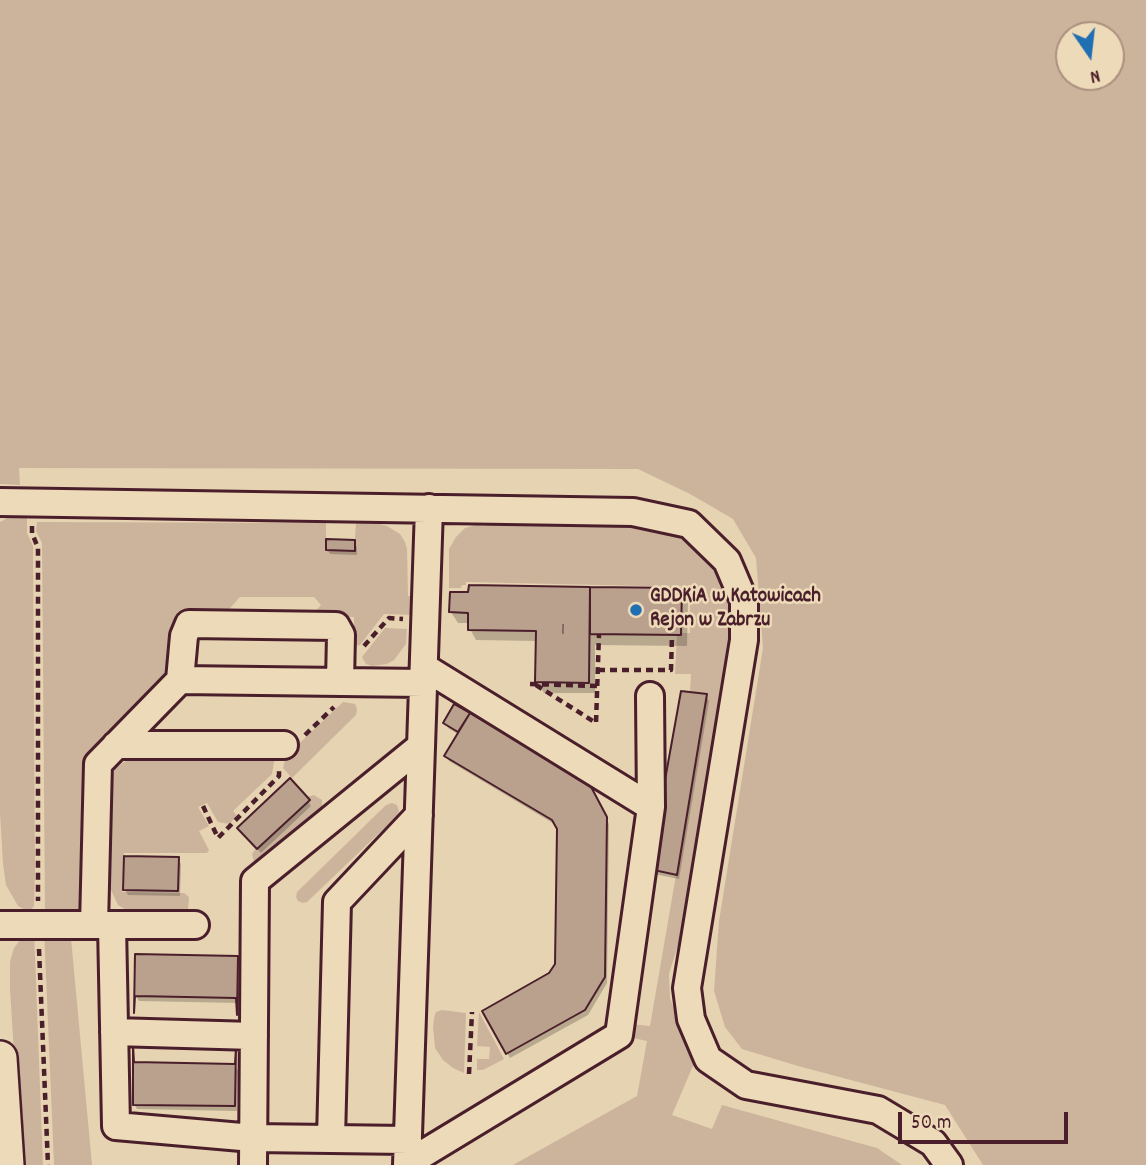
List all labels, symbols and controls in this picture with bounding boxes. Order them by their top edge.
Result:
north arrow [1055,21,1125,91]
text: N [1087,61,1103,89]
place label: GDDKiA w Katowicach Rejon w Zabrzu [650,585,821,635]
marker: GDDKiA w Katowicach Rejon w Zabrzu [628,602,644,618]
house number: 1 [561,621,565,643]
scale bar [901,1098,1071,1142]
text: 50 m [911,1109,951,1139]

